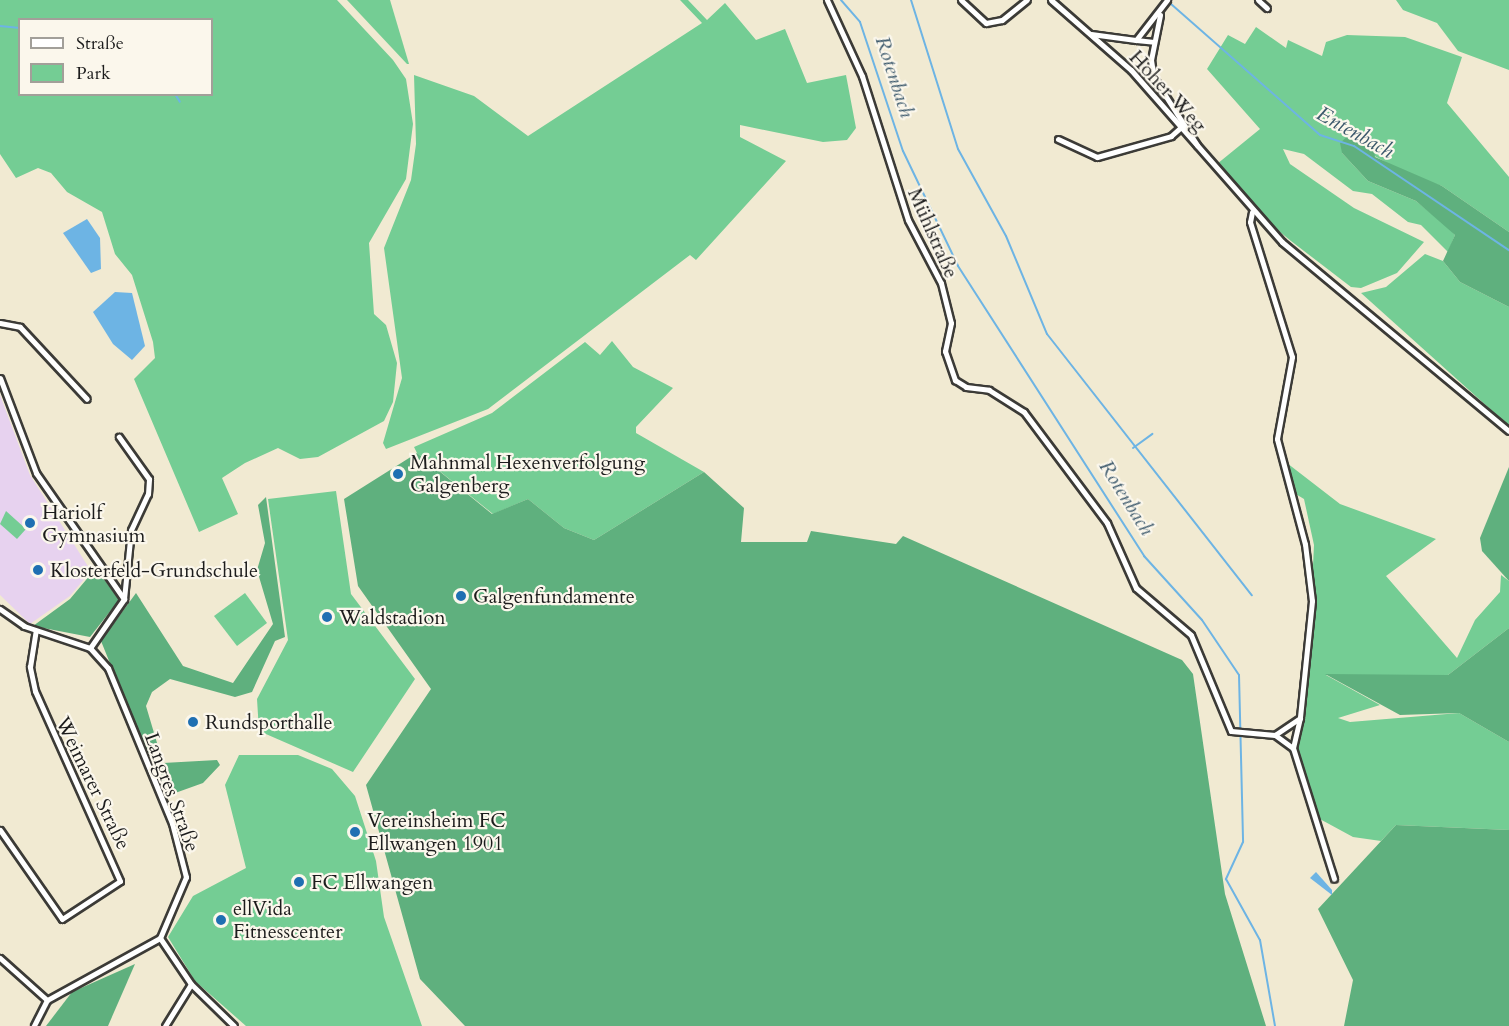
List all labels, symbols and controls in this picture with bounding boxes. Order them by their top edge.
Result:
legend [18,18,213,96]
text: Straße [76,31,124,56]
water label: Rotenbach [869,33,919,121]
street label: Hoher Weg [1124,45,1212,137]
text: Park [76,61,111,86]
water label: Entenbach [1312,102,1398,164]
street label: Mühlstraße [903,184,963,282]
place label: Mahnmal Hexenverfolgung Galgenberg [410,450,645,497]
water label: Rotenbach [1093,456,1159,540]
marker: Mahnmal Hexenverfolgung Galgenberg [391,467,405,481]
place label: Hariolf Gymnasium [42,500,146,547]
marker: Hariolf Gymnasium [23,516,37,530]
place label: Klosterfeld-Grundschule [50,558,258,582]
marker: Klosterfeld-Grundschule [31,563,45,577]
place label: Galgenfundamente [473,584,635,608]
marker: Galgenfundamente [454,589,468,603]
place label: Waldstadion [339,605,446,629]
marker: Waldstadion [320,610,334,624]
place label: Rundsporthalle [205,710,332,734]
street label: Weimarer Straße [51,713,135,853]
marker: Rundsporthalle [186,715,200,729]
street label: Langres Straße [139,729,205,855]
place label: Vereinsheim FC Ellwangen 1901 [367,808,505,855]
marker: Vereinsheim FC Ellwangen 1901 [348,825,362,839]
place label: FC Ellwangen [311,870,433,894]
marker: FC Ellwangen [292,875,306,889]
place label: ellVida Fitnesscenter [233,897,342,944]
marker: ellVida Fitnesscenter [214,913,228,927]

